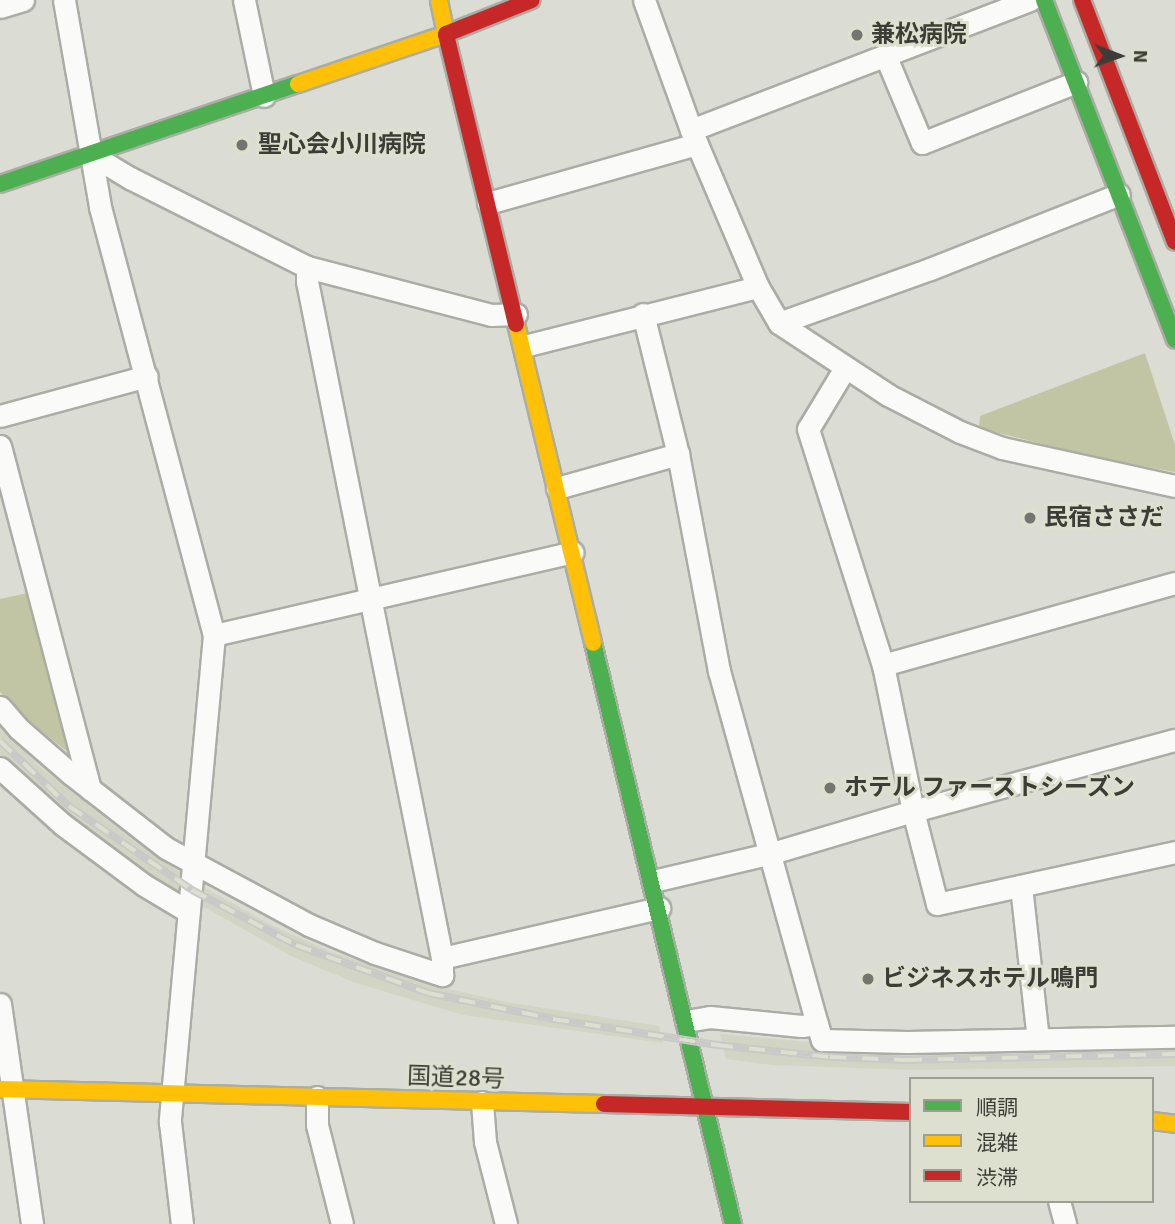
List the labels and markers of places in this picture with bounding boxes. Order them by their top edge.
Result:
place label: 兼松病院 [871,21,967,49]
marker: 兼松病院 [849,27,865,43]
place label: 聖心会小川病院 [258,131,426,159]
marker: 聖心会小川病院 [232,135,252,155]
place label: 民宿ささだ [1044,504,1164,532]
marker: 民宿ささだ [1022,510,1038,526]
place label: ホテル ファーストシーズン [844,774,1137,802]
marker: ホテル ファーストシーズン [822,780,838,796]
place label: ビジネスホテル鳴門 [882,965,1098,993]
marker: ビジネスホテル鳴門 [860,971,876,987]

